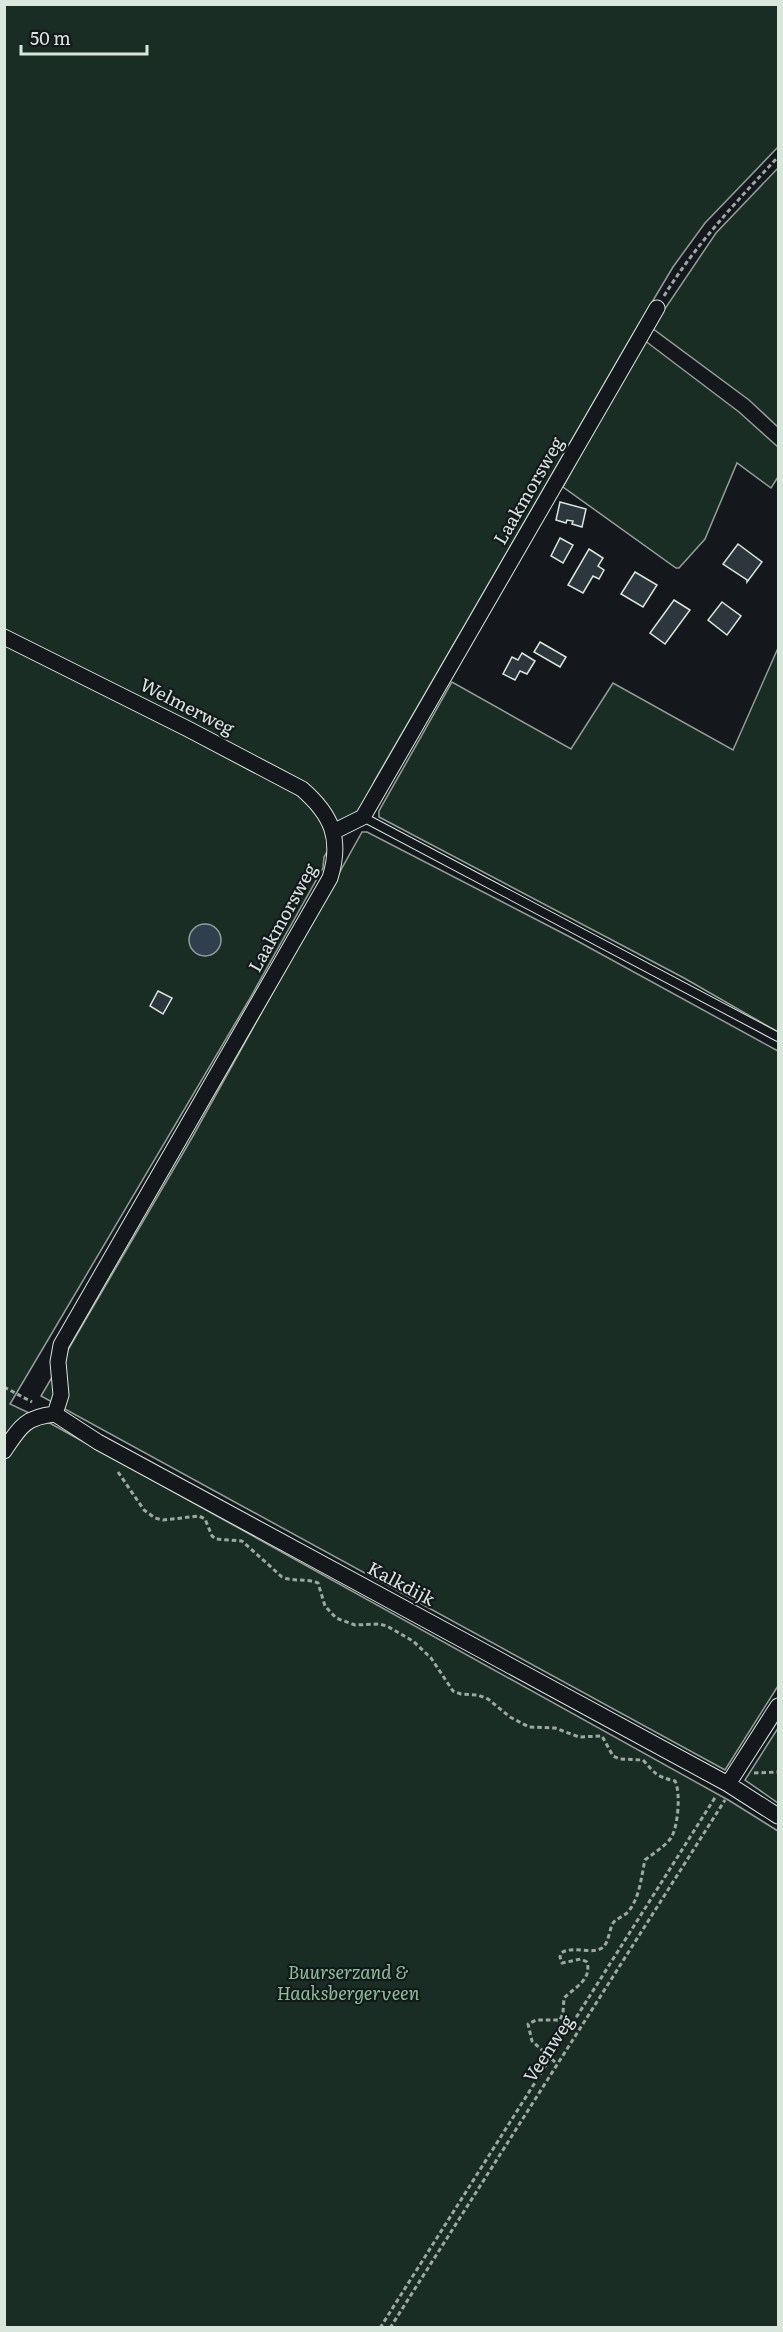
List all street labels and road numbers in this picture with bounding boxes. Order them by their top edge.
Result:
street label: Laakmorsweg [486,430,570,549]
street label: Welmerweg [136,670,240,741]
street label: Laakmorsweg [241,857,323,977]
street label: Kalkdijk [363,1554,441,1612]
street label: Veenweg [516,2008,580,2087]

